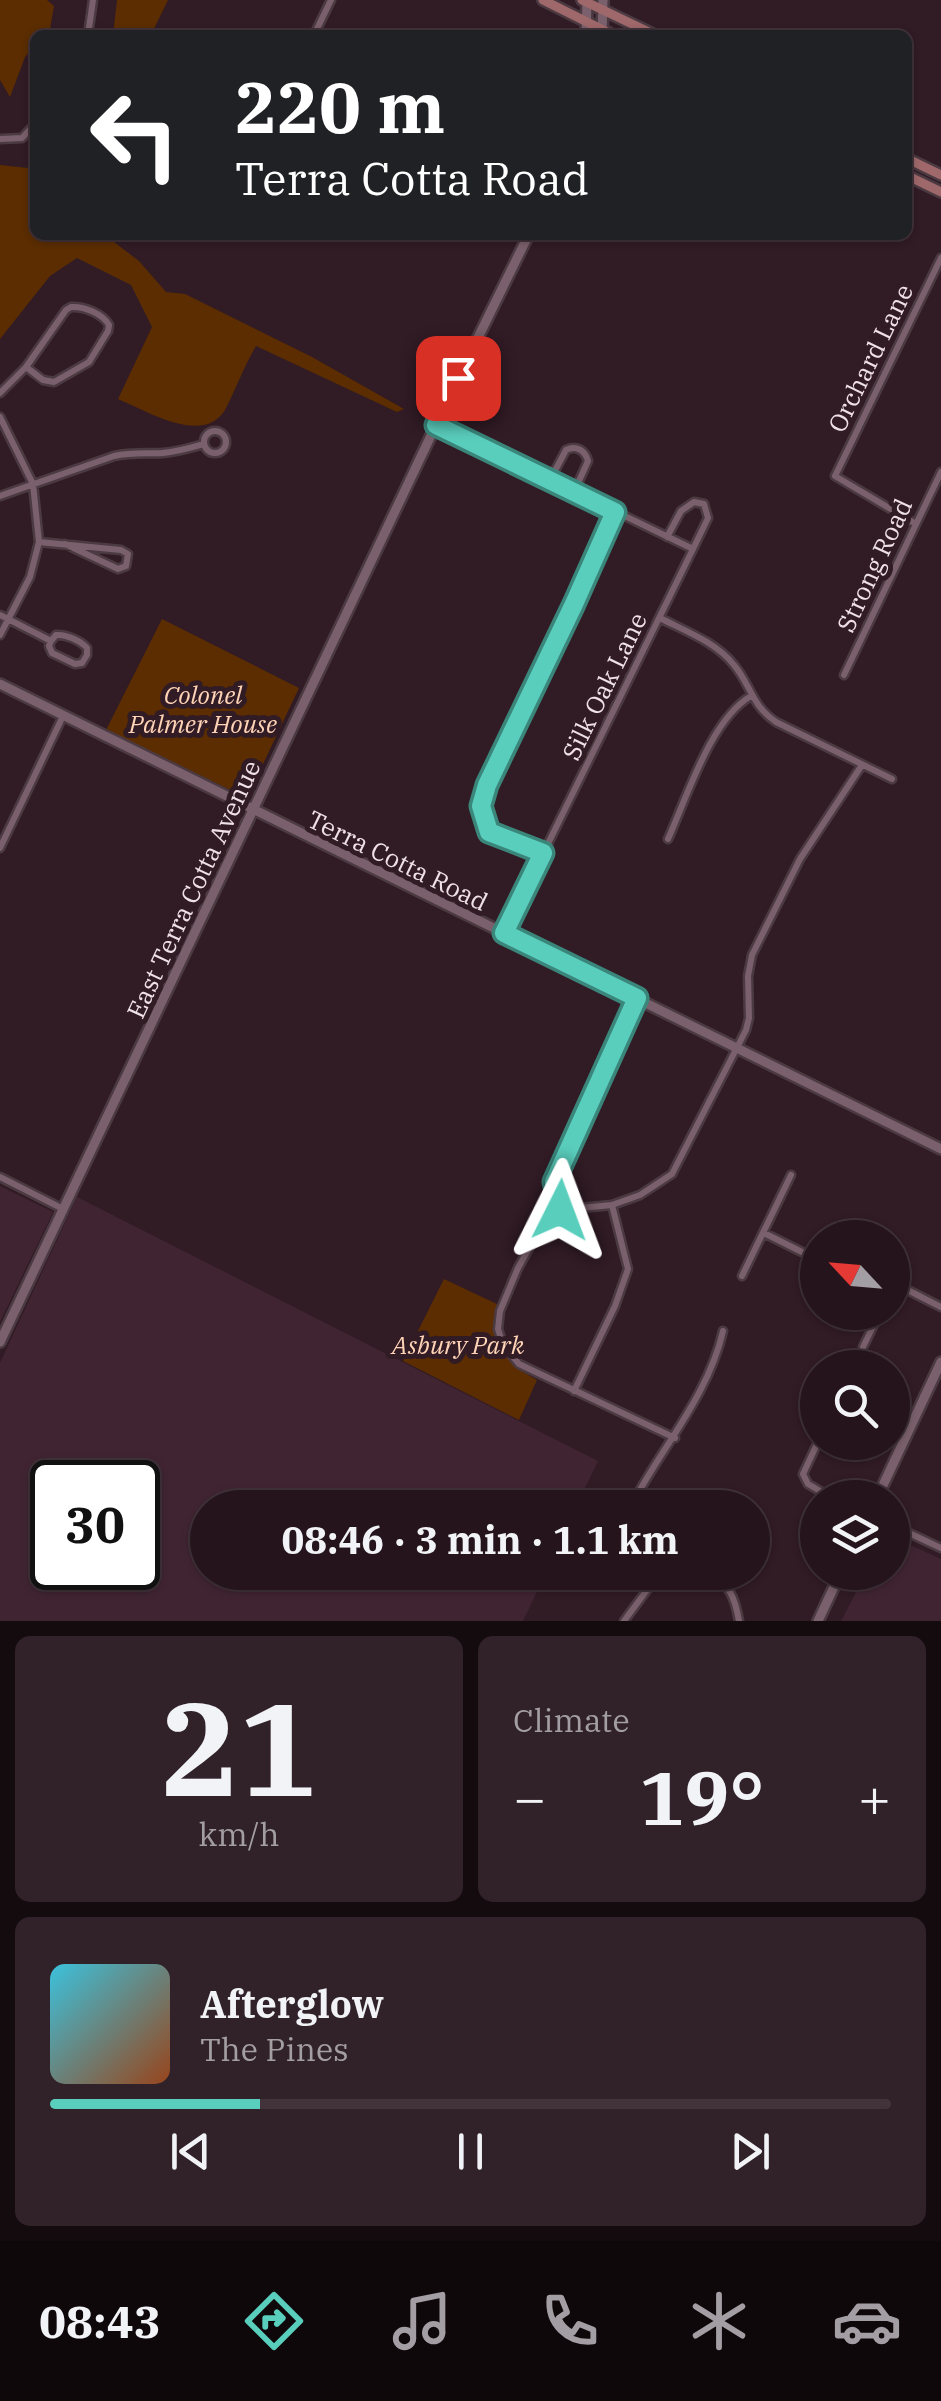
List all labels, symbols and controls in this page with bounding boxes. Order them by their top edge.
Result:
text: 220 m [235,61,445,152]
icon: left [70,70,200,200]
text: Terra Cotta Road [235,149,589,207]
street label: Orchard Lane [820,278,920,438]
pin [416,336,501,421]
icon: arrive [431,351,486,406]
street label: Strong Road [829,493,919,637]
street label: Silk Oak Lane [554,607,654,765]
park label: Colonel Palmer House [128,678,277,740]
street label: East Terra Cotta Avenue [119,755,267,1023]
street label: Terra Cotta Road [302,802,494,918]
position arrow [508,1158,612,1262]
north arrow [800,1220,910,1330]
map controls [800,1220,910,1590]
park label: Asbury Park [390,1328,525,1361]
button: search [800,1350,910,1460]
speed limit sign: 30 [30,1460,160,1590]
button: layers [800,1480,910,1590]
text: 08:46 · 3 min · 1.1 km [281,1515,679,1564]
text: 21 [161,1663,317,1832]
text: Climate [513,1699,630,1741]
text: 19° [639,1748,765,1846]
text: − [513,1762,546,1833]
text: + [858,1762,891,1833]
text: km/h [199,1813,279,1855]
text: Afterglow [200,1979,384,2028]
text: The Pines [200,2028,349,2070]
icon: previous [163,2124,218,2179]
icon: pause [443,2124,498,2179]
icon: next [723,2124,778,2179]
icon: directions [239,2286,309,2356]
icon: music [387,2286,457,2356]
icon: phone [535,2286,605,2356]
icon: climate [684,2286,754,2356]
icon: car [832,2286,902,2356]
text: 08:43 [39,2292,161,2350]

